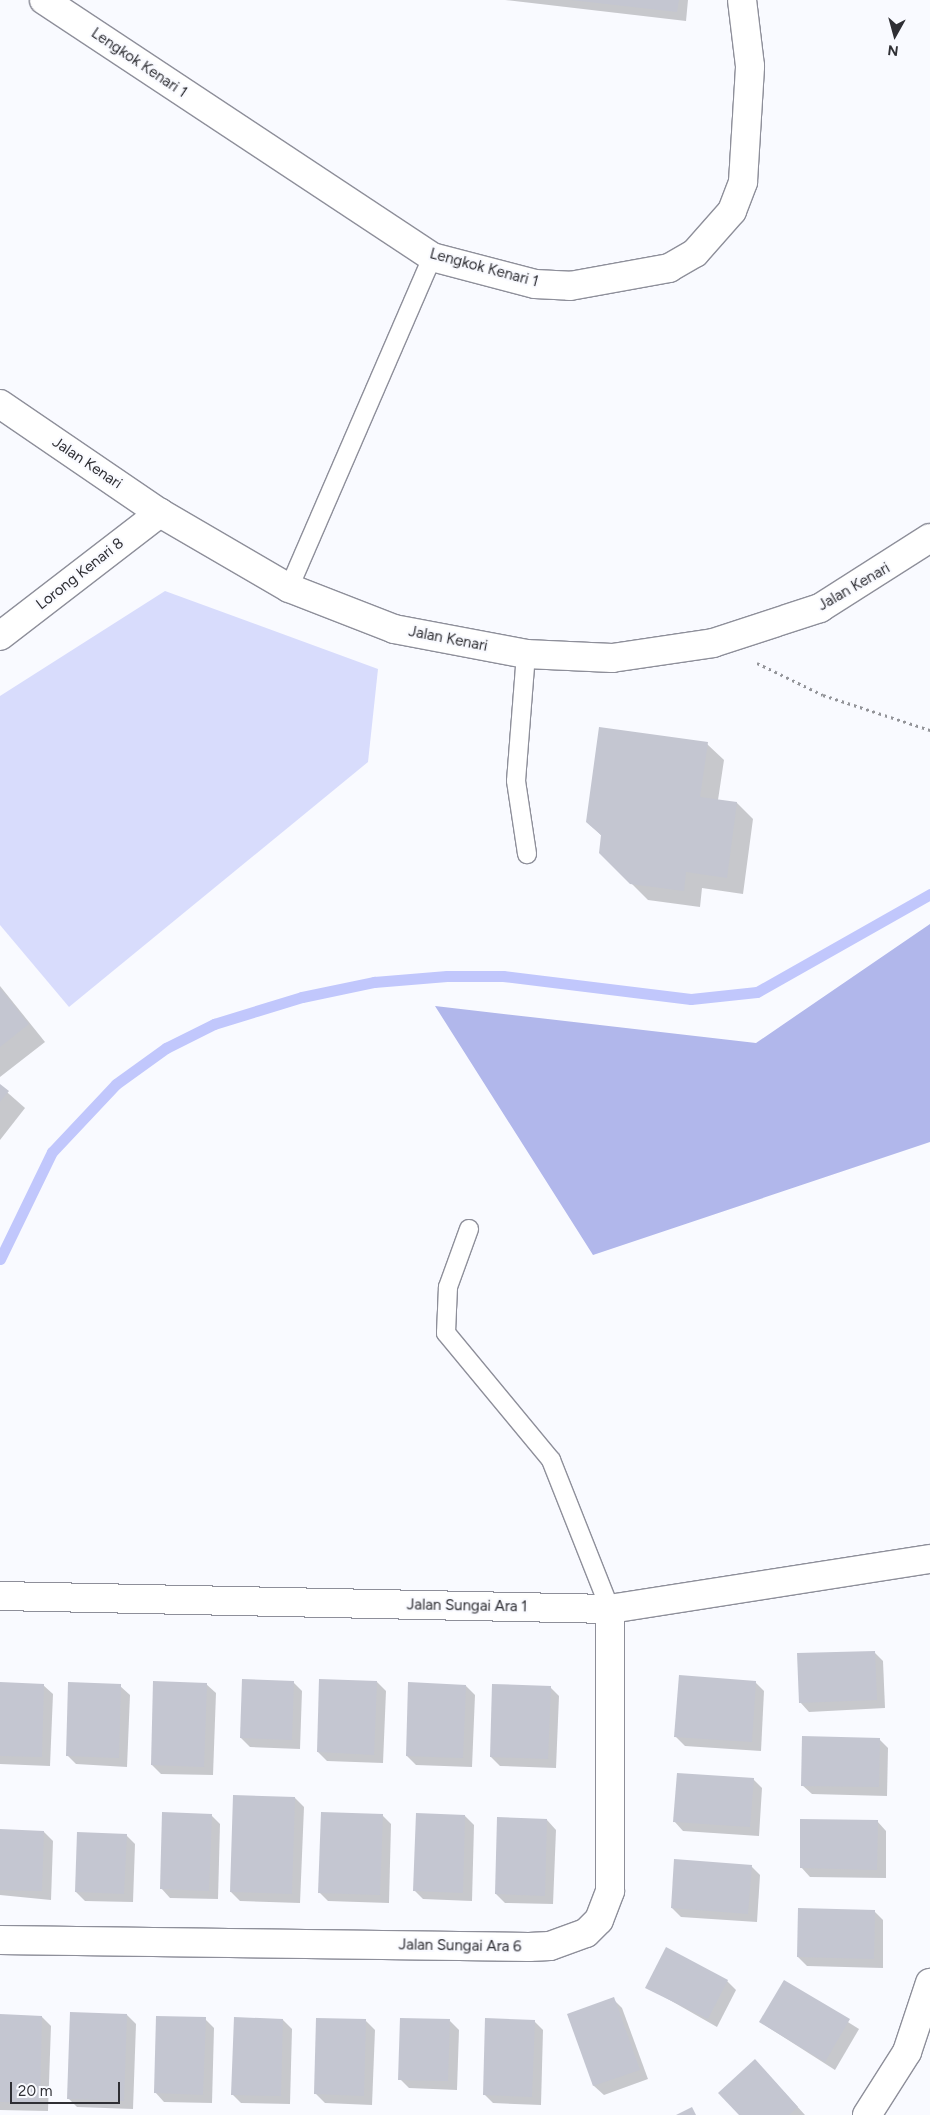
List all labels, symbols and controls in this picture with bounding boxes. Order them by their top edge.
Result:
north arrow [870,10,920,60]
street label: Lengkok Kenari 1 [88,24,190,102]
text: N [887,41,900,59]
street label: Lengkok Kenari 1 [428,245,540,291]
street label: Jalan Kenari [49,433,125,493]
street label: Lorong Kenari 8 [33,534,127,614]
street label: Jalan Kenari [815,559,893,615]
street label: Jalan Kenari [407,623,489,655]
street label: Jalan Sungai Ara 1 [406,1596,528,1616]
street label: Jalan Sungai Ara 6 [398,1936,522,1956]
scale bar [12,2072,122,2104]
text: 20 m [18,2082,52,2100]

